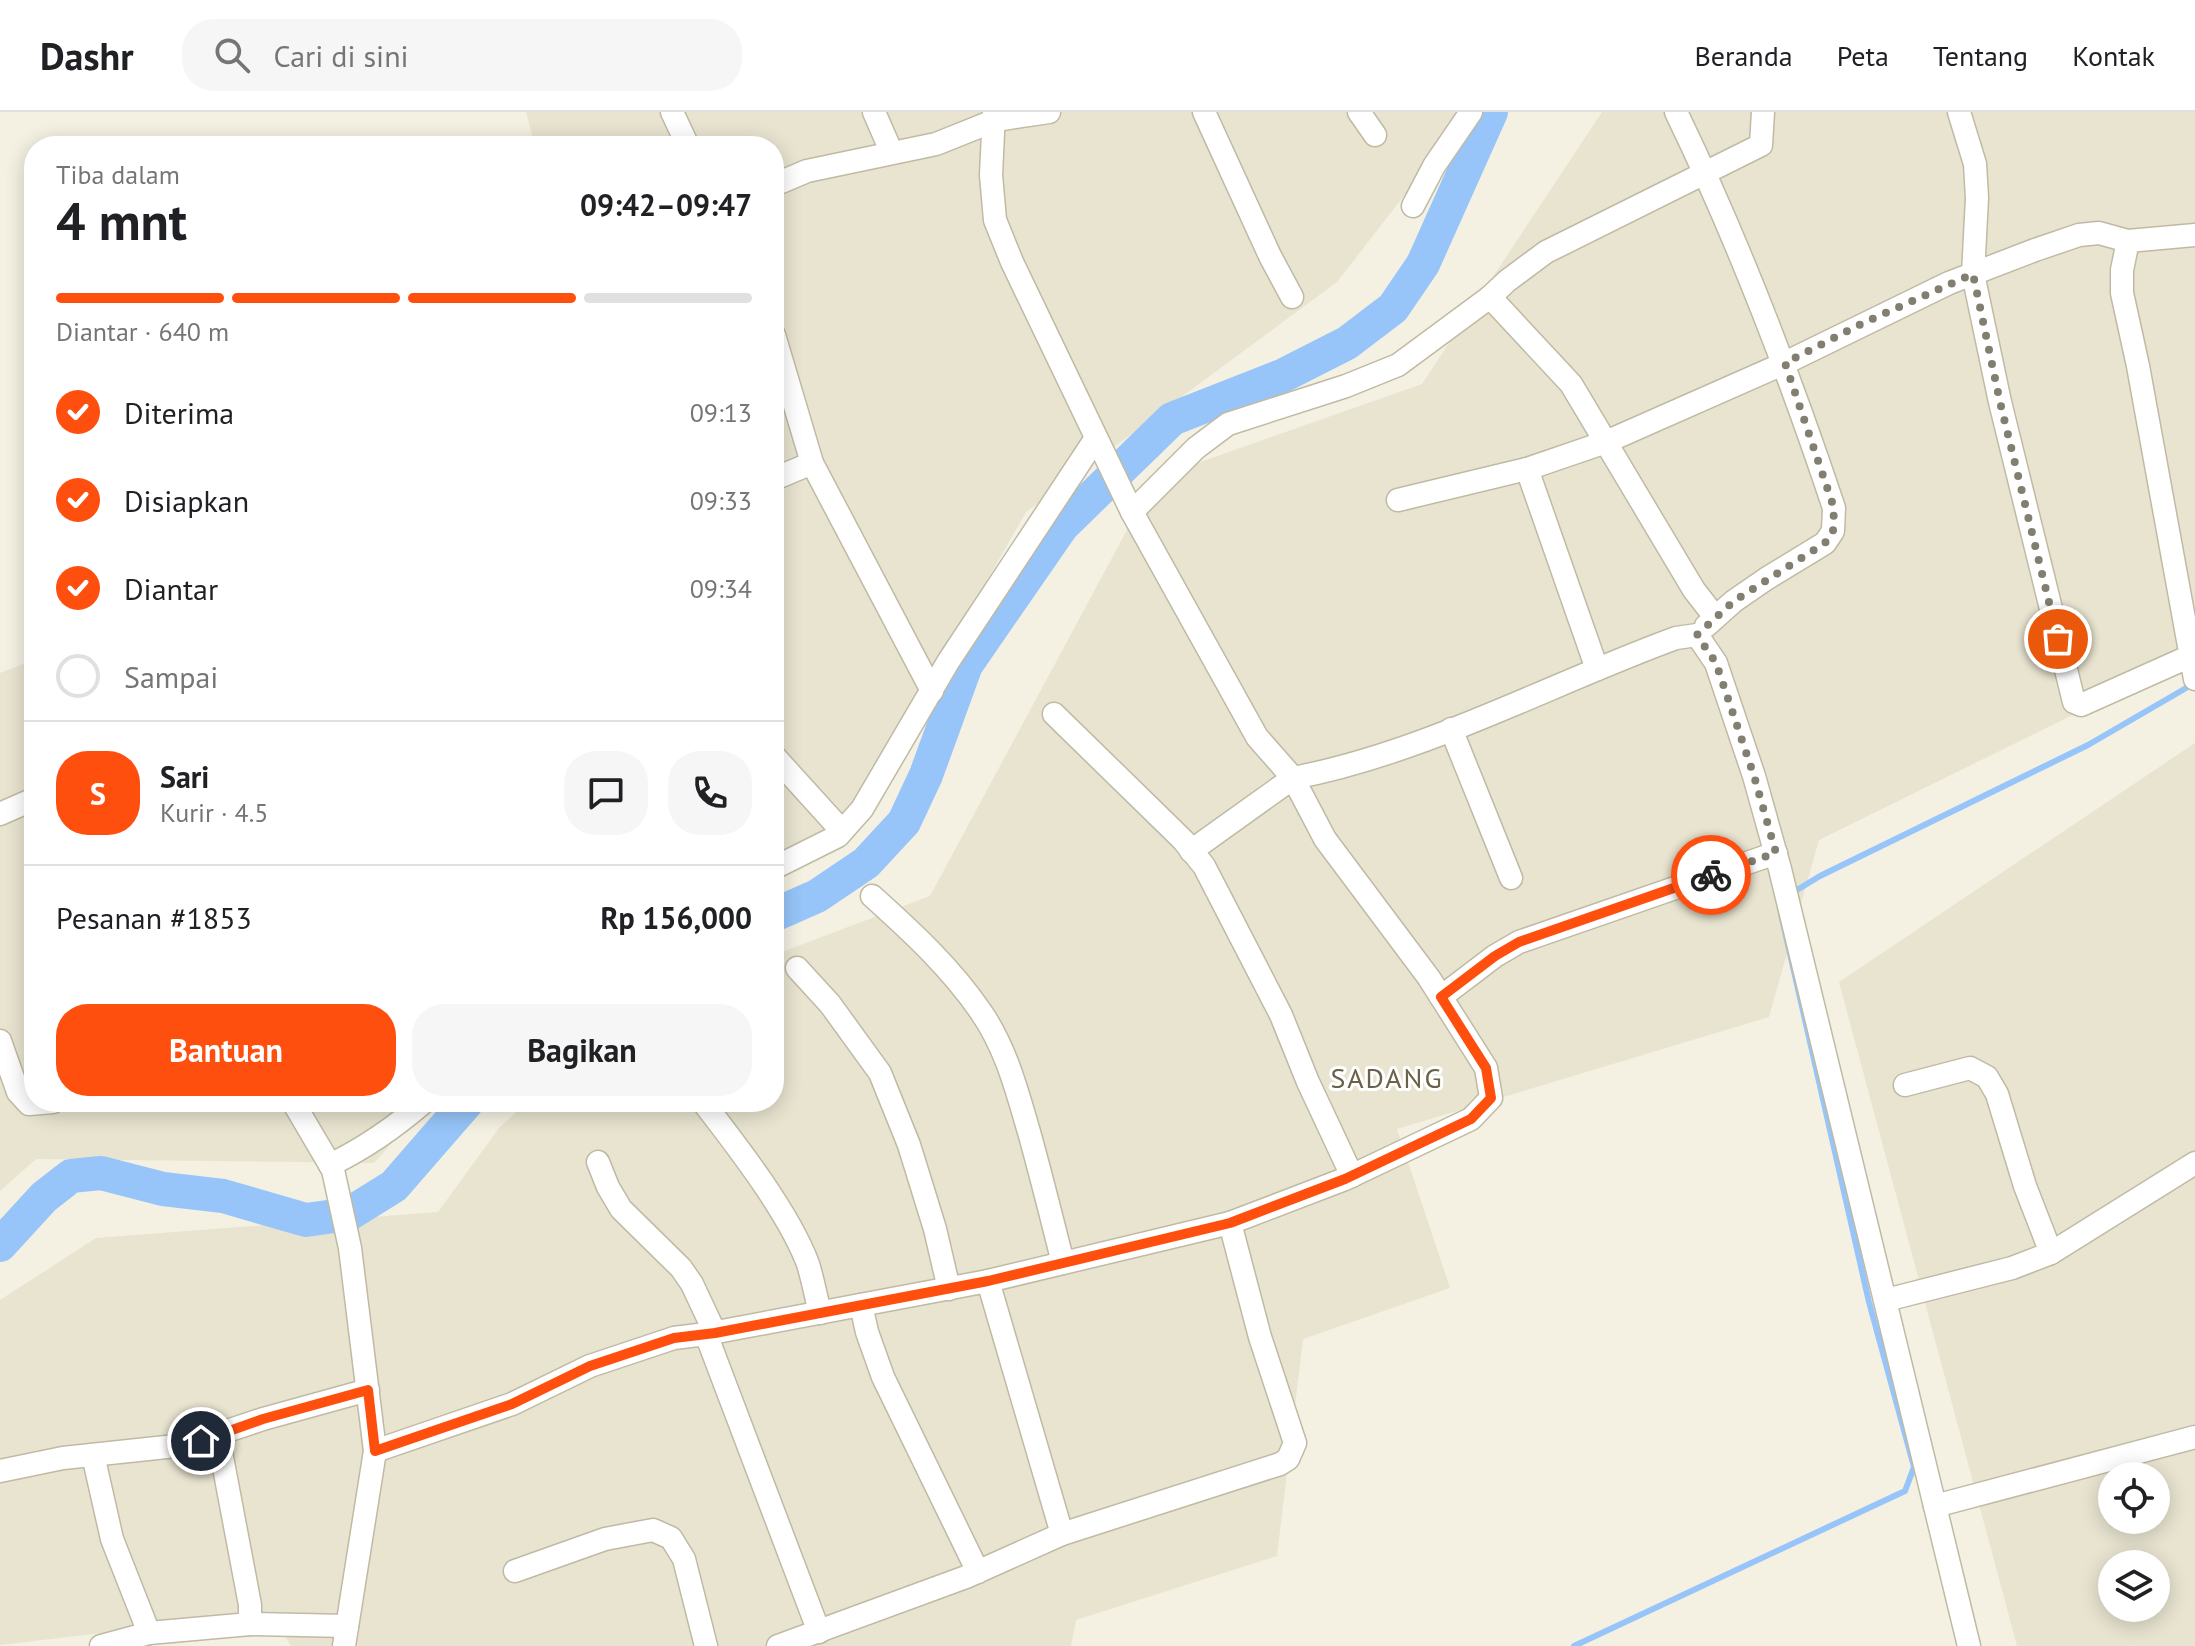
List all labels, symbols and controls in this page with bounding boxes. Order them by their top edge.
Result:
search box [182,19,742,91]
text: Dashr [40,31,134,80]
icon: search [210,33,254,77]
text: Cari di sini [274,36,409,75]
text: Beranda [1694,37,1793,74]
text: Peta [1837,37,1889,74]
text: Tentang [1933,37,2028,74]
text: Kontak [2072,37,2155,74]
text: Tiba dalam [56,158,180,191]
text: 09:42–09:47 [580,185,752,224]
text: 4 mnt [56,187,187,254]
text: Diantar · 640 m [56,315,229,348]
icon: check [56,390,100,434]
text: Diterima [124,393,234,432]
text: 09:13 [690,396,752,429]
icon: check [56,478,100,522]
text: Disiapkan [124,481,249,520]
text: 09:33 [690,484,752,517]
icon: check [56,566,100,610]
text: Diantar [124,569,218,608]
text: 09:34 [690,572,752,605]
pin [2024,605,2092,673]
icon: bag [2036,617,2080,661]
text: Sampai [124,657,218,696]
button: chat [564,751,648,835]
button: phone [668,751,752,835]
text: Sari [160,757,209,796]
text: S [90,774,106,813]
text: Kurir · 4.5 [160,796,269,829]
courier [1671,835,1751,915]
icon: bike [1689,853,1733,897]
text: Pesanan #1853 [56,898,252,937]
text: Rp 156,000 [601,898,752,937]
button: Bantuan [56,1004,396,1096]
button: Bagikan [412,1004,752,1096]
district label: SADANG [1330,1059,1444,1096]
pin [167,1407,235,1475]
icon: home [179,1419,223,1463]
map controls [2098,1462,2170,1622]
button: locate [2098,1462,2170,1534]
button: layers [2098,1550,2170,1622]

